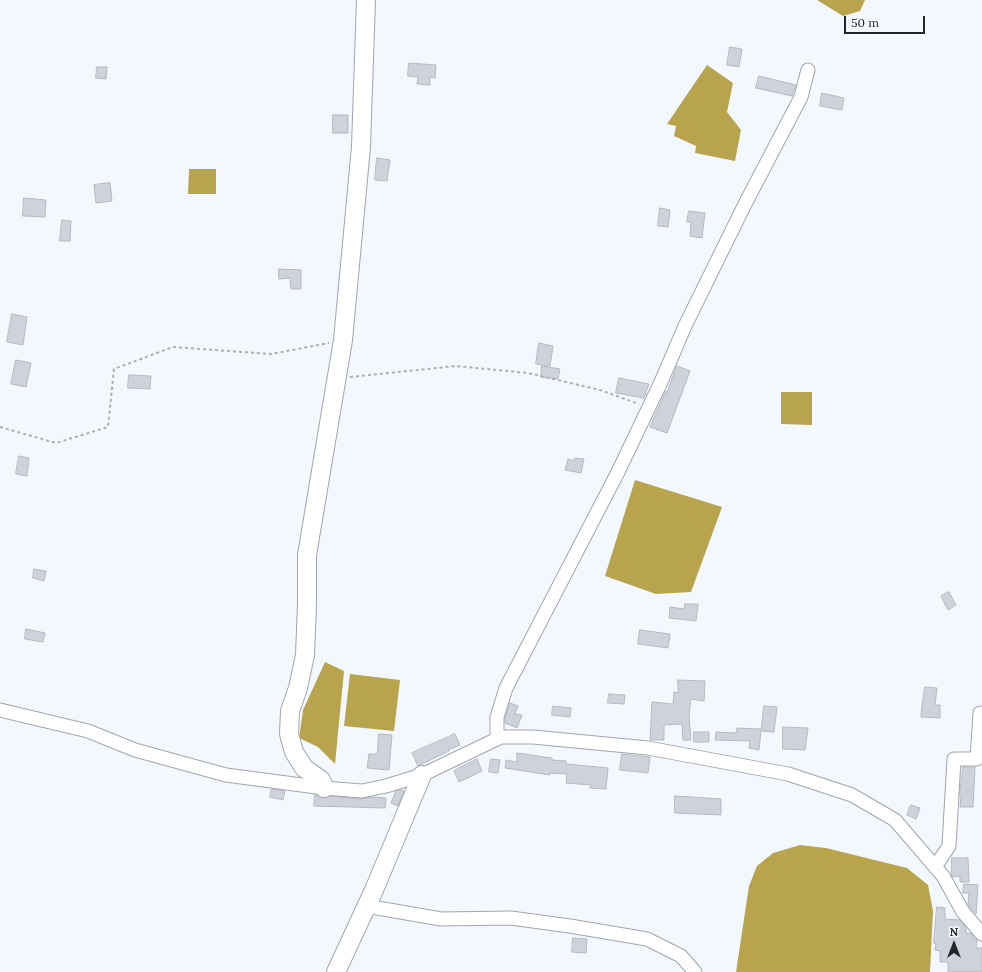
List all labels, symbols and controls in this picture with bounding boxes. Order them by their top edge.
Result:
scale bar [846,8,927,34]
text: 50 m [851,15,879,30]
north arrow [934,924,974,964]
text: N [950,925,958,939]

